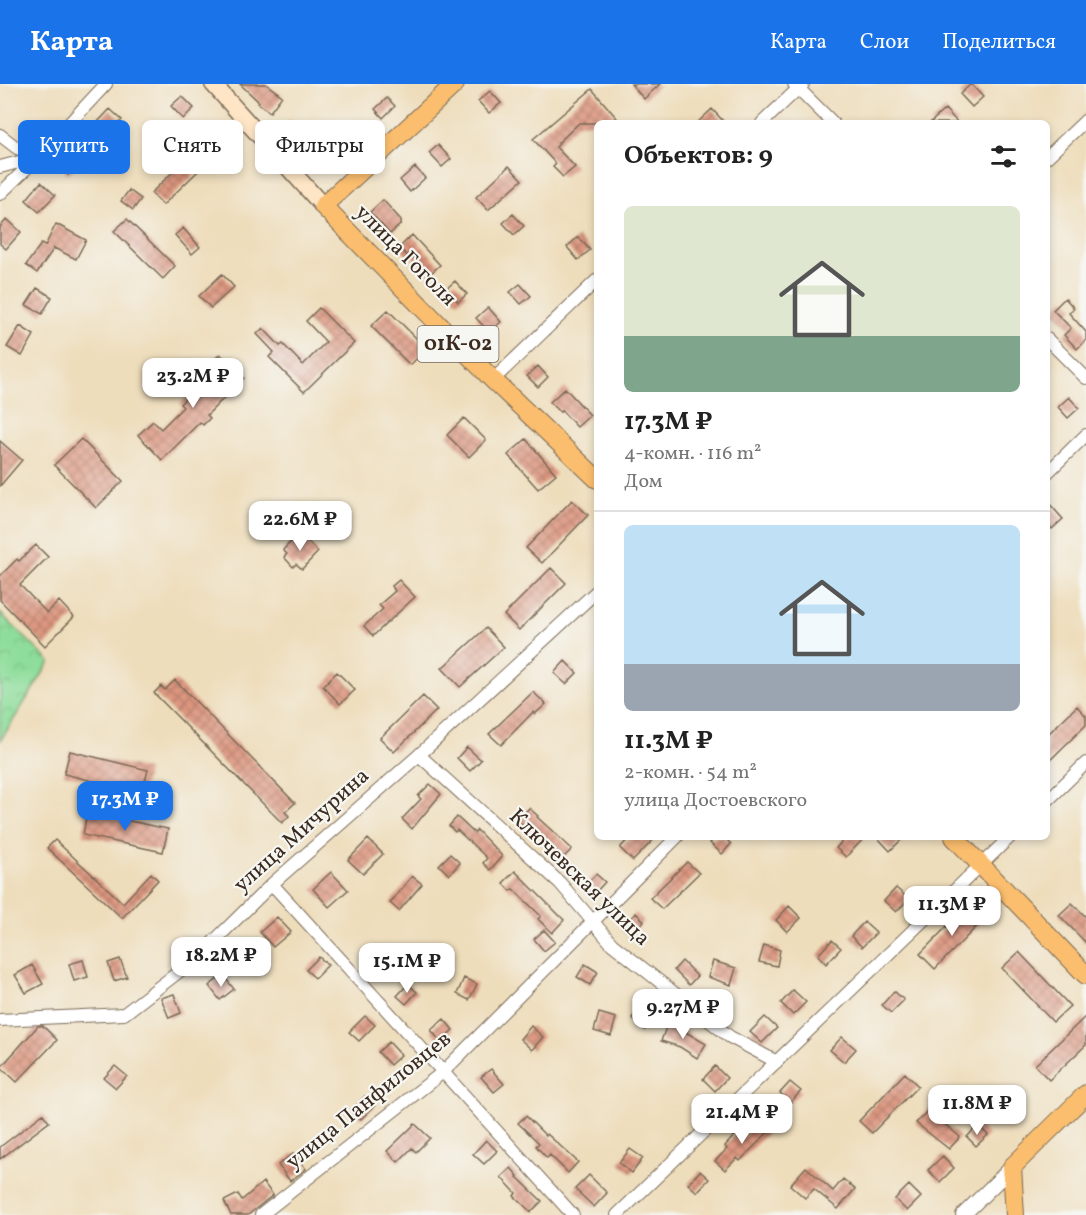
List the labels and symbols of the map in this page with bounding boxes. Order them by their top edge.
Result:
street label: улица Гоголя [347,198,463,314]
road number: 01К-02 [418,326,498,362]
pin: 23.2M ₽ [138,358,248,409]
pin: 22.6M ₽ [245,501,355,552]
street label: улица Мичурина [227,761,377,901]
pin: 17.3M ₽ [70,781,180,832]
street label: Ключевская улица [501,802,657,954]
pin: 11.3M ₽ [897,886,1007,937]
pin: 18.2M ₽ [166,937,276,988]
pin: 15.1M ₽ [352,943,462,994]
pin: 9.27M ₽ [628,989,738,1040]
street label: улица Панфиловцев [280,1024,458,1178]
pin: 11.8M ₽ [922,1085,1032,1136]
pin: 21.4M ₽ [687,1094,797,1145]

